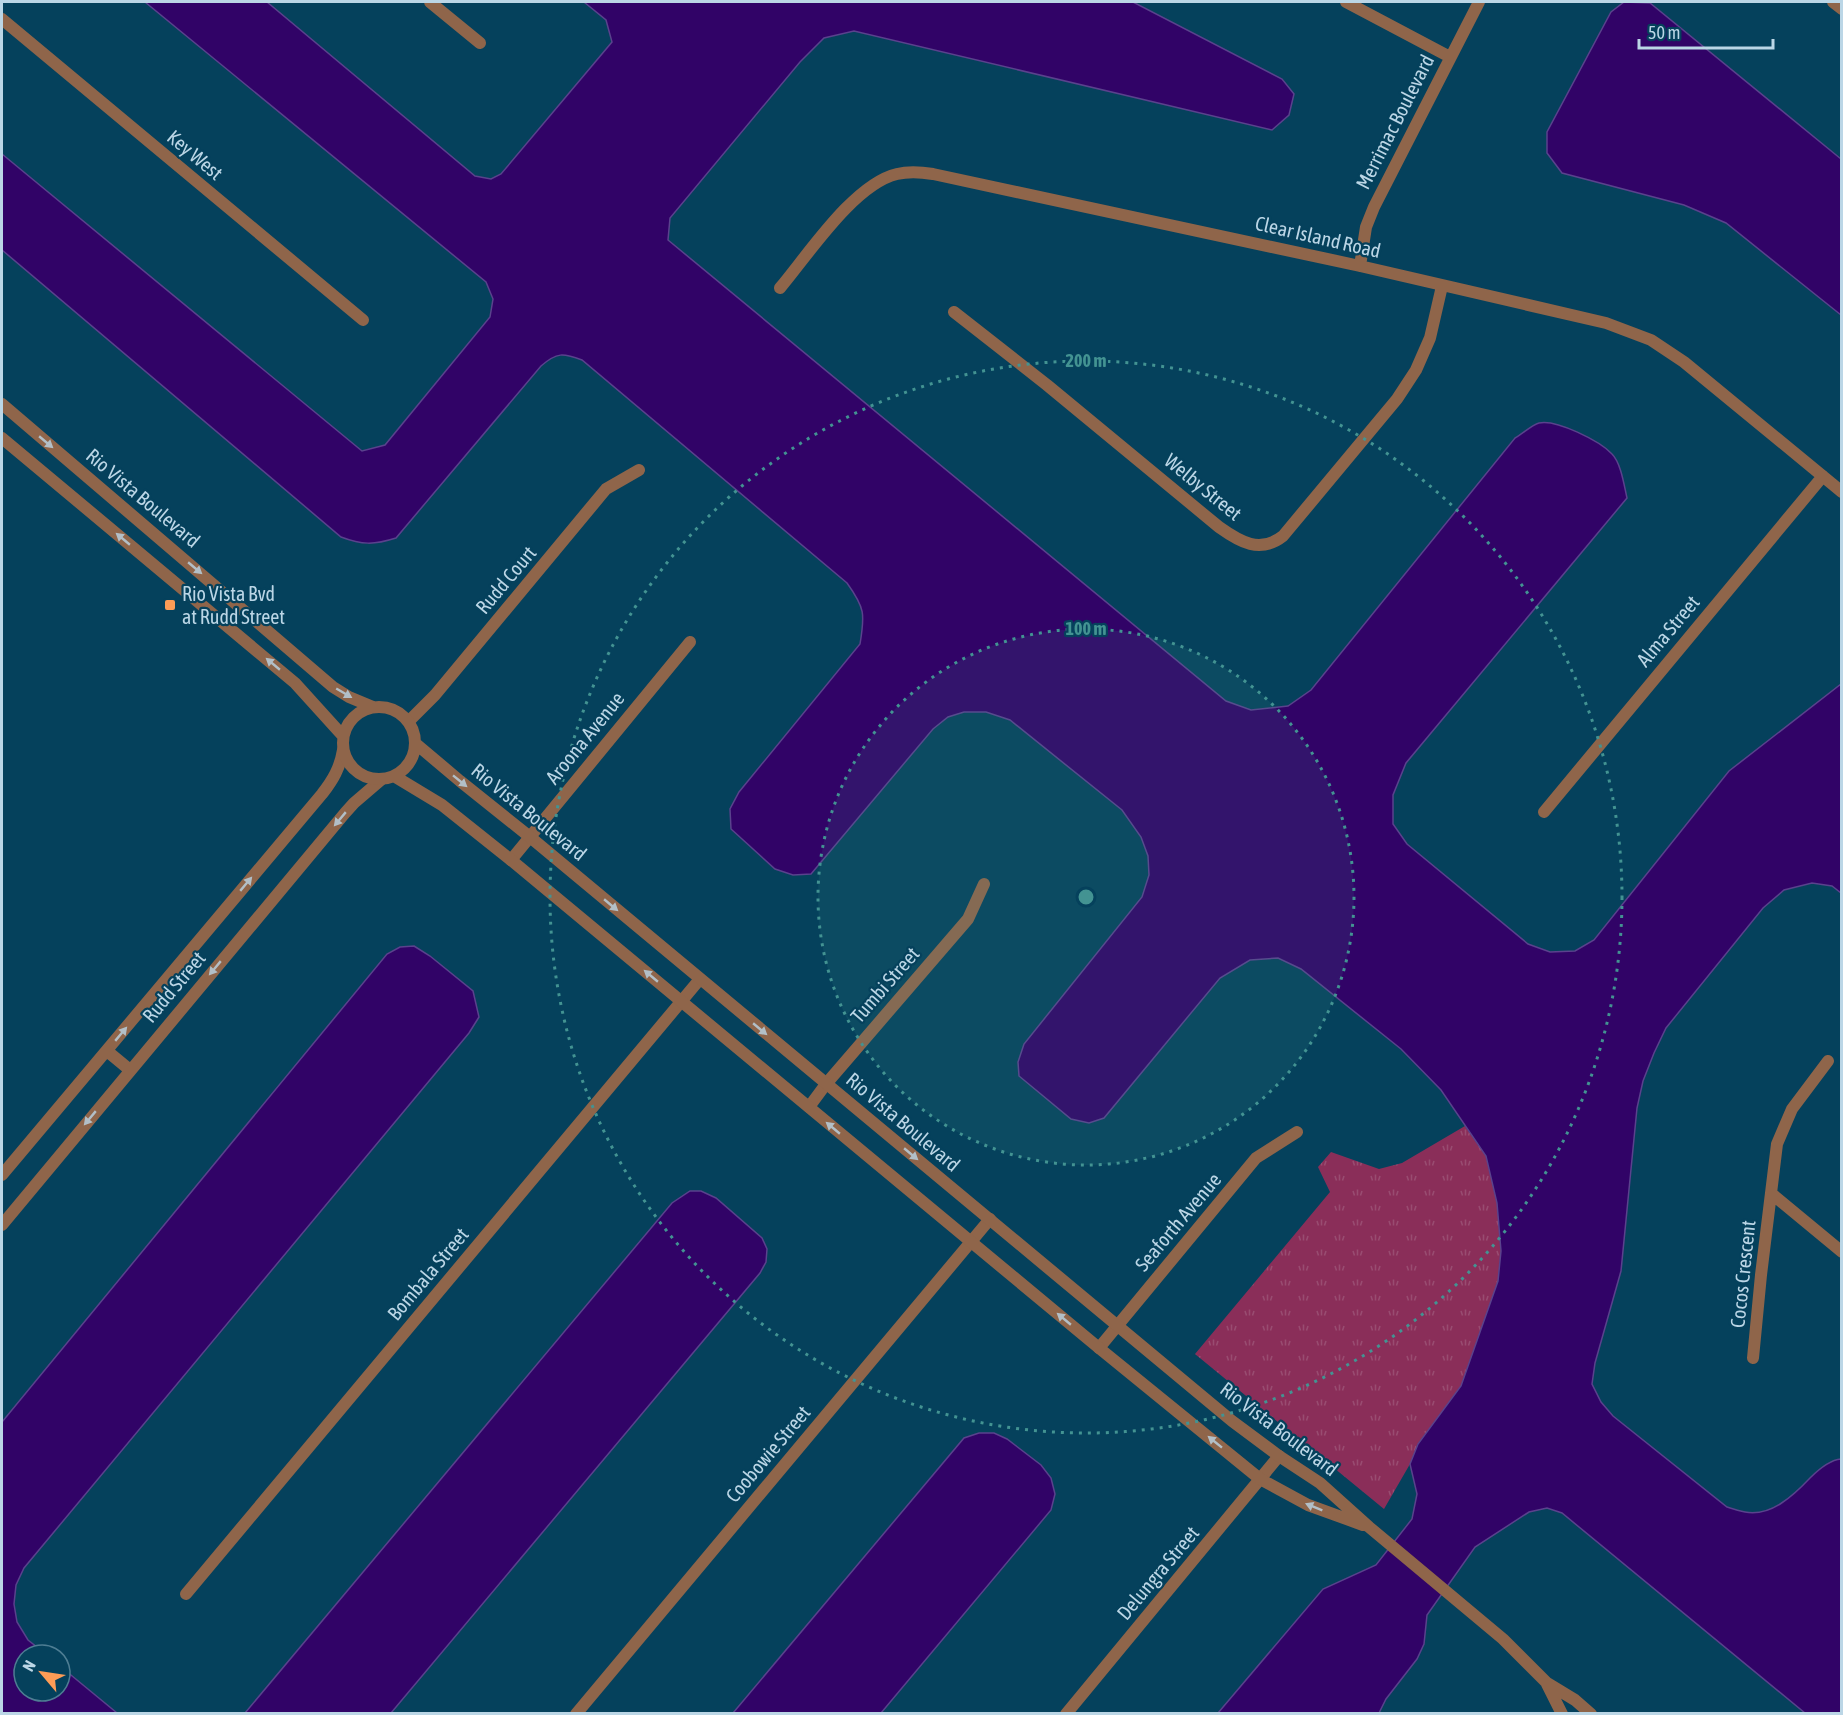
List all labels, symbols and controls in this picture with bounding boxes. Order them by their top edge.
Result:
scale bar [1639,12,1772,50]
text: 50 m [1648,22,1680,43]
street label: Merrimac Boulevard [1351,51,1438,193]
street label: Key West [163,125,228,184]
street label: Clear Island Road [1253,211,1383,262]
text: 200 m [1066,350,1106,371]
one-way arrow [38,435,53,448]
street label: Rio Vista Boulevard [82,443,205,552]
street label: Welby Street [1160,449,1247,525]
one-way arrow [115,533,131,546]
street label: Rudd Court [471,541,541,618]
one-way arrow [187,561,202,574]
place label: Rio Vista Bvd at Rudd Street [182,582,285,628]
street label: Alma Street [1631,590,1704,671]
marker: Rio Vista Bvd at Rudd Street [163,598,177,612]
text: 100 m [1066,618,1106,639]
one-way arrow [266,658,281,671]
street label: Aroona Avenue [541,687,629,788]
one-way arrow [336,688,353,698]
street label: Rio Vista Boulevard [467,758,591,865]
one-way arrow [452,774,467,787]
one-way arrow [334,811,347,826]
one-way arrow [239,877,252,892]
centre of rings [1076,887,1096,907]
one-way arrow [603,898,618,910]
street label: Tumbi Street [846,942,924,1027]
street label: Rudd Street [137,946,210,1027]
one-way arrow [209,960,222,975]
one-way arrow [644,970,659,983]
one-way arrow [752,1023,768,1036]
one-way arrow [114,1026,127,1042]
street label: Rio Vista Boulevard [842,1067,965,1176]
one-way arrow [84,1110,97,1125]
one-way arrow [825,1121,841,1134]
one-way arrow [903,1147,919,1160]
street label: Seaforth Avenue [1130,1168,1225,1275]
street label: Cocos Crescent [1725,1219,1760,1329]
street label: Bombala Street [382,1223,473,1324]
one-way arrow [1057,1313,1072,1326]
street label: Rio Vista Boulevard [1216,1377,1343,1480]
street label: Coobowie Street [721,1401,815,1507]
one-way arrow [1207,1436,1223,1449]
one-way arrow [1305,1501,1323,1511]
street label: Delungra Street [1112,1521,1204,1624]
north arrow [12,1643,72,1703]
text: N [19,1657,39,1674]

